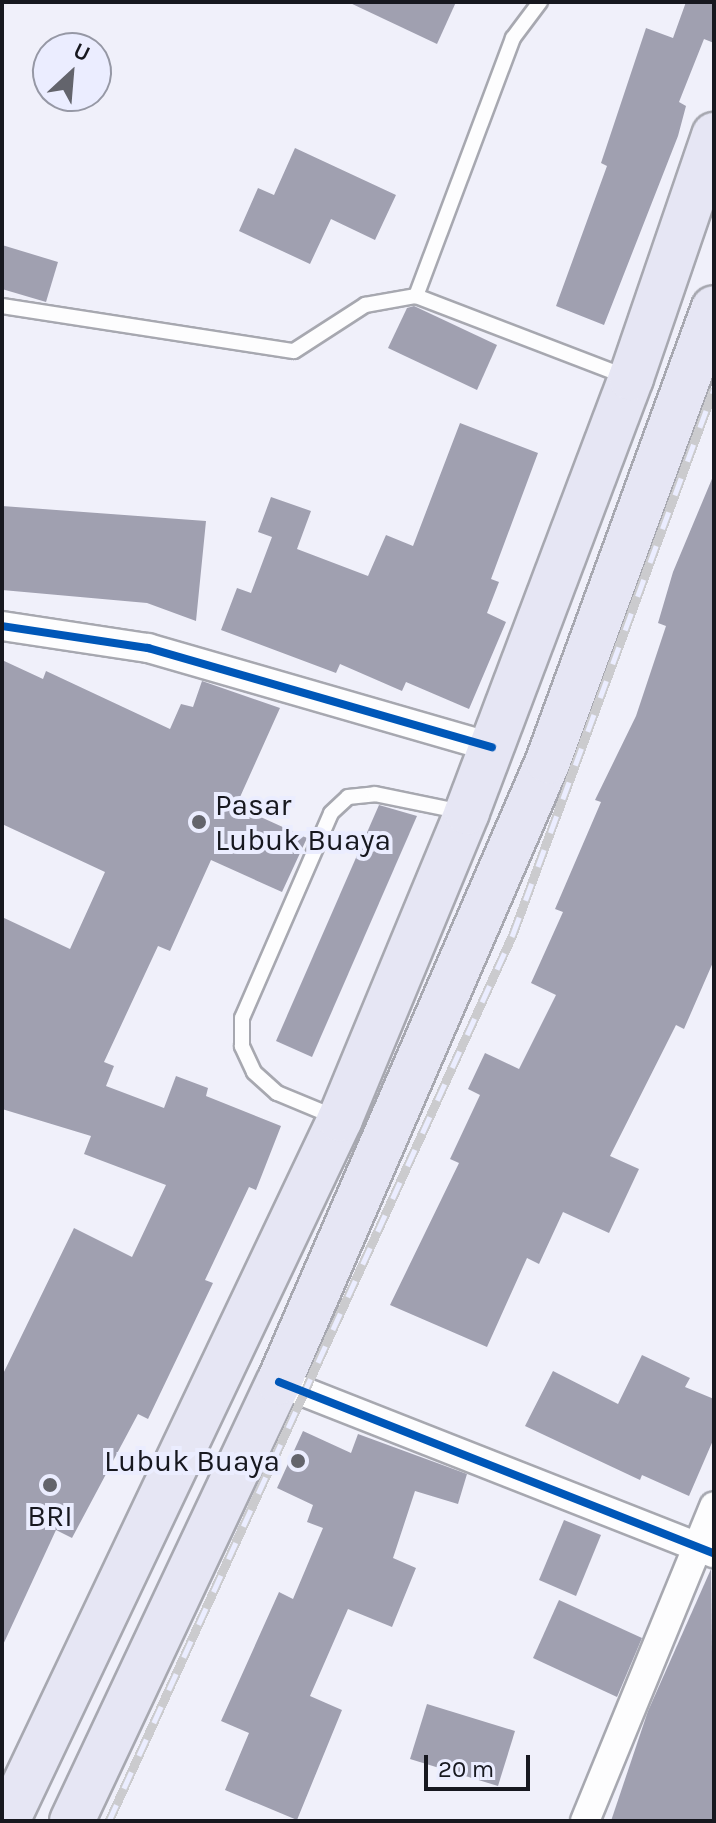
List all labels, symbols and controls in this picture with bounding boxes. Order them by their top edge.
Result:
north arrow [32,32,112,112]
text: U [69,37,94,67]
place label: Pasar Lubuk Buaya [215,787,391,858]
marker: Pasar Lubuk Buaya [190,813,208,831]
place label: Lubuk Buaya [104,1443,280,1479]
marker: Lubuk Buaya [287,1450,309,1472]
marker: BRI [41,1476,59,1494]
place label: BRI [27,1498,73,1534]
scale bar [428,1739,534,1789]
text: 20 m [438,1755,494,1783]

